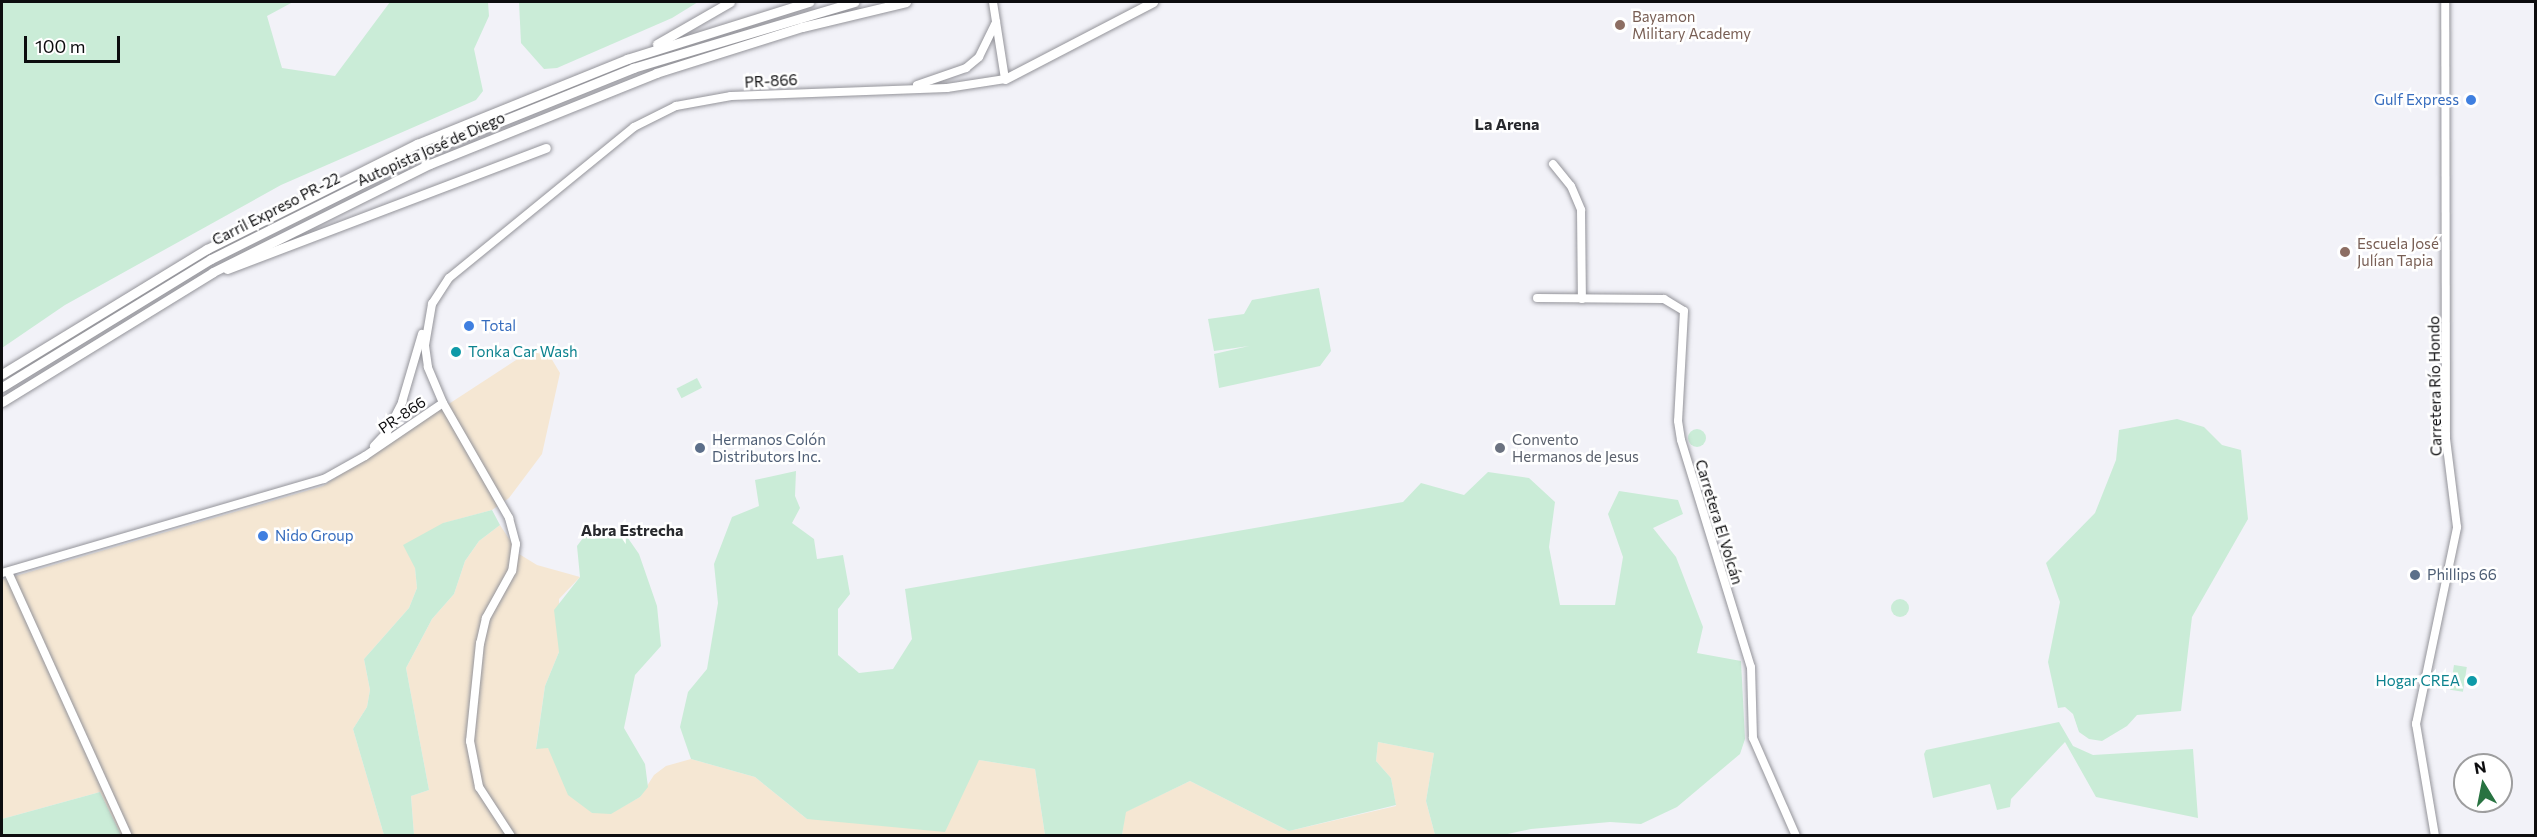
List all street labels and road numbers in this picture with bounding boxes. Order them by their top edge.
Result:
street label: PR-866 [744,71,798,91]
street label: Autopista José de Diego [354,108,508,190]
street label: Carril Expreso PR-22 [209,169,343,249]
street label: Carretera Río Hondo [2425,316,2445,456]
street label: PR-866 [375,393,429,437]
street label: Carretera El Volcán [1691,457,1747,587]

